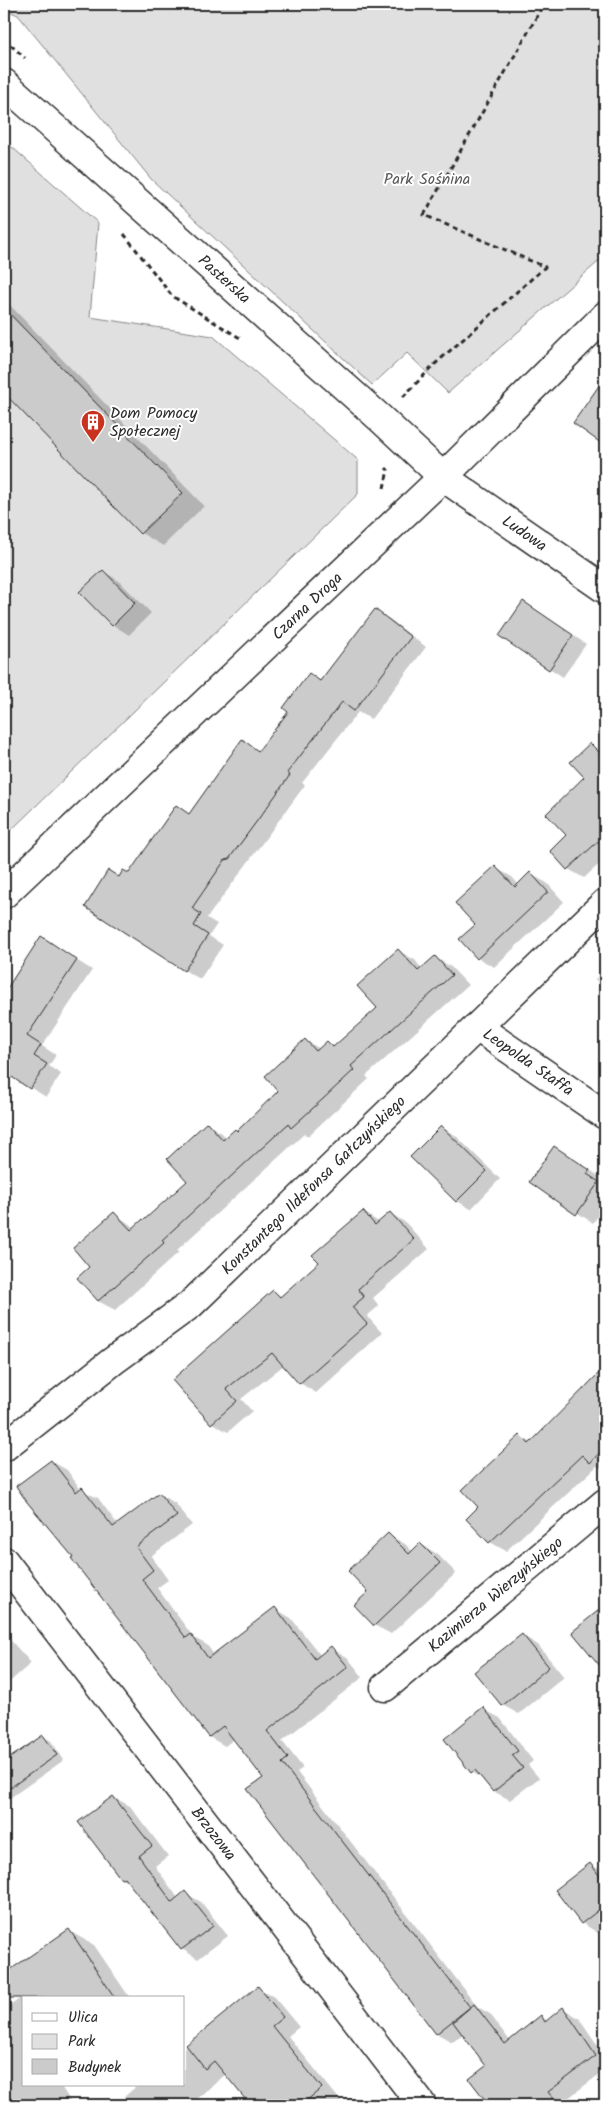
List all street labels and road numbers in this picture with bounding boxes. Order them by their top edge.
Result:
street label: Pasterska [192,249,256,310]
street label: Ludowa [497,509,552,558]
street label: Czarna Droga [266,566,348,646]
street label: Leopolda Staffa [477,1022,579,1102]
street label: Konstantego Ildefonsa Gałczyńskiego [215,1090,412,1281]
street label: Kazimierza Wierzyńskiego [422,1530,569,1659]
street label: Brzozowa [185,1801,243,1866]

